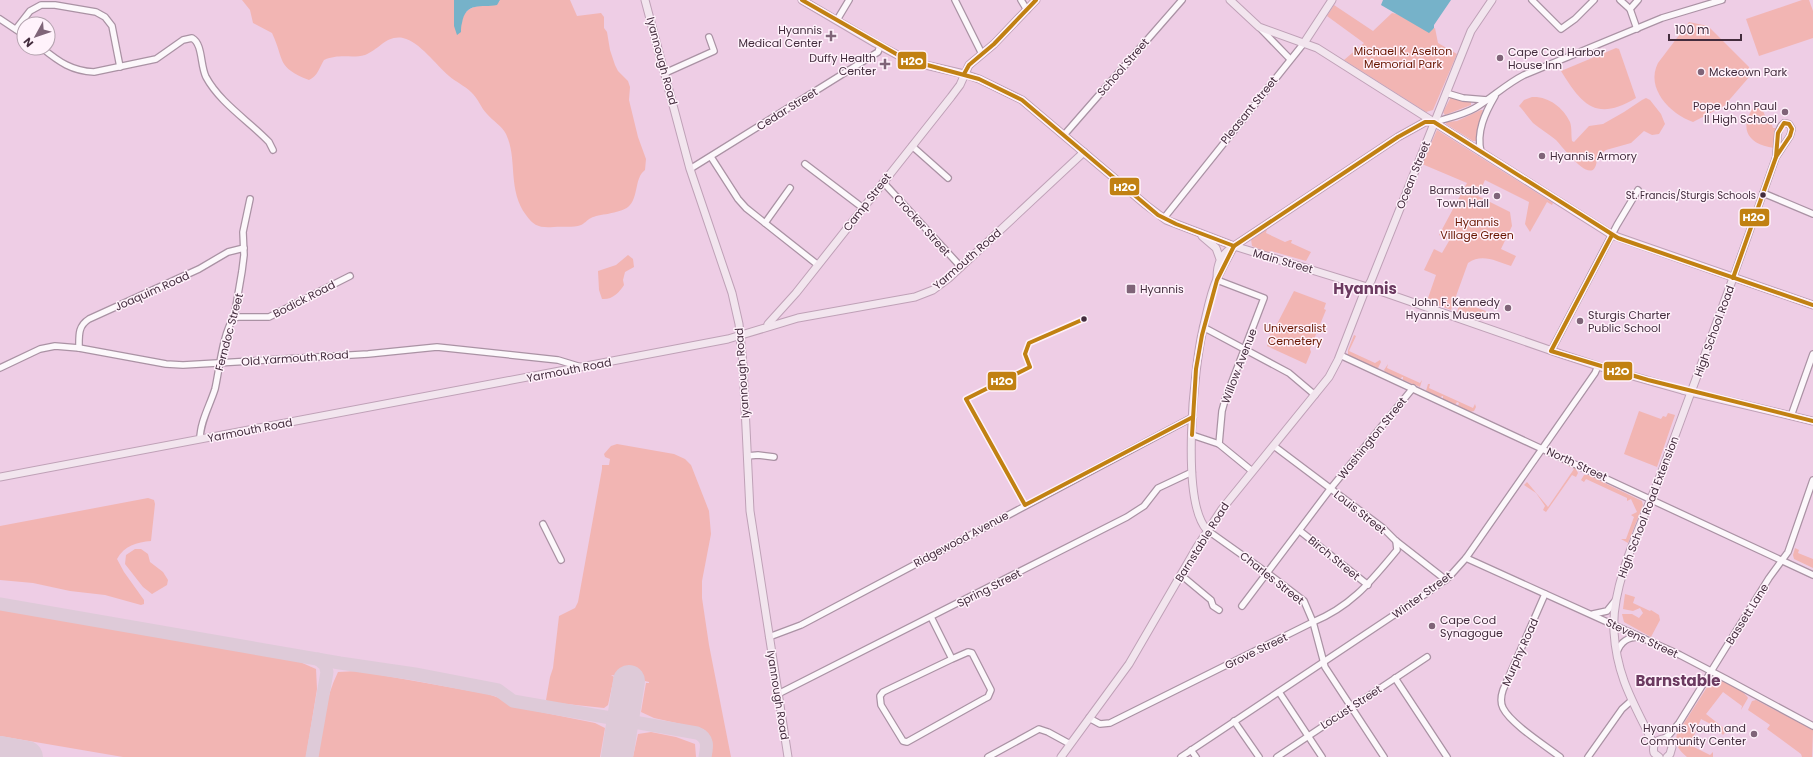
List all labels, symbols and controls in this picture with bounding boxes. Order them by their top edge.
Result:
street label: Iyannough Road [643,15,681,107]
north arrow [16,16,56,56]
scale bar [1669,16,1741,42]
text: 100 m [1675,21,1709,38]
place label: Hyannis Medical Center [739,22,822,51]
marker: Hyannis Medical Center [825,30,837,42]
text: N [20,34,37,51]
street label: School Street [1093,35,1153,99]
park label: Michael K. Aselton Memorial Park [1354,43,1452,72]
place label: Cape Cod Harbor House Inn [1508,44,1605,73]
place label: Duffy Health Center [809,50,876,79]
line badge: H2O [897,51,927,70]
text: H2O [901,53,924,69]
marker: Cape Cod Harbor House Inn [1495,53,1505,63]
marker: Duffy Health Center [879,58,891,70]
place label: Mckeown Park [1709,64,1788,80]
marker: Mckeown Park [1696,67,1706,77]
street label: Pleasant Street [1217,73,1281,147]
street label: Cedar Street [753,84,821,134]
place label: Pope John Paul II High School [1693,98,1777,127]
marker: Pope John Paul II High School [1780,107,1790,117]
street label: Ocean Street [1392,139,1434,211]
place label: Hyannis Armory [1550,148,1638,164]
marker: Hyannis Armory [1537,151,1547,161]
street label: Camp Street [839,170,895,234]
line badge: H2O [1109,177,1140,196]
text: H2O [1114,179,1137,195]
place label: Barnstable Town Hall [1430,182,1489,211]
place label: St. Francis/Sturgis Schools [1626,188,1756,203]
marker: St. Francis/Sturgis Schools [1758,190,1768,200]
street label: Crocker Street [890,191,954,259]
marker: Barnstable Town Hall [1492,191,1502,201]
line badge: H2O [1739,208,1770,227]
text: H2O [1743,209,1766,225]
park label: Hyannis Village Green [1440,214,1514,243]
street label: Yarmouth Road [929,225,1005,293]
street label: Main Street [1251,245,1315,277]
street label: Joaquim Road [112,267,192,315]
street label: Bodick Road [270,276,338,322]
district label: Hyannis [1333,278,1397,299]
place label: Hyannis [1140,281,1184,297]
marker: Hyannis [1125,283,1137,295]
street label: High School Road [1690,283,1738,379]
street label: Ferndoc Street [211,291,247,373]
place label: John F. Kennedy Hyannis Museum [1406,294,1501,323]
marker: John F. Kennedy Hyannis Museum [1503,303,1513,313]
place label: Sturgis Charter Public School [1588,307,1670,336]
unlabelled marker [1079,314,1089,324]
marker: Sturgis Charter Public School [1575,316,1585,326]
park label: Universalist Cemetery [1264,320,1326,349]
street label: Willow Avenue [1217,326,1261,406]
street label: Iyannough Road [731,327,753,419]
street label: Old Yarmouth Road [241,346,349,370]
street label: Yarmouth Road [525,354,613,386]
line badge: H2O [1603,361,1633,381]
text: H2O [1607,363,1630,379]
line badge: H2O [987,371,1017,391]
text: H2O [991,373,1014,389]
street label: Washington Street [1334,394,1410,482]
street label: Yarmouth Road [206,414,294,446]
street label: High School Road Extension [1614,434,1682,580]
street label: North Street [1544,443,1610,485]
street label: Louis Street [1330,486,1390,538]
street label: Barnstable Road [1171,499,1233,585]
street label: Ridgewood Avenue [911,507,1012,571]
street label: Birch Street [1305,532,1363,584]
street label: Charles Street [1237,548,1307,608]
street label: Spring Street [954,565,1024,611]
street label: Winter Street [1389,568,1455,622]
street label: Bassett Lane [1722,580,1772,648]
place label: Cape Cod Synagogue [1440,612,1503,641]
street label: Stevens Street [1603,614,1681,662]
street label: Murphy Road [1498,615,1542,689]
marker: Cape Cod Synagogue [1427,621,1437,631]
street label: Grove Street [1222,629,1290,673]
street label: Iyannough Road [763,649,793,741]
district label: Barnstable [1635,670,1721,691]
street label: Locust Street [1317,681,1385,733]
place label: Hyannis Youth and Community Center [1641,720,1746,749]
marker: Hyannis Youth and Community Center [1749,729,1759,739]

